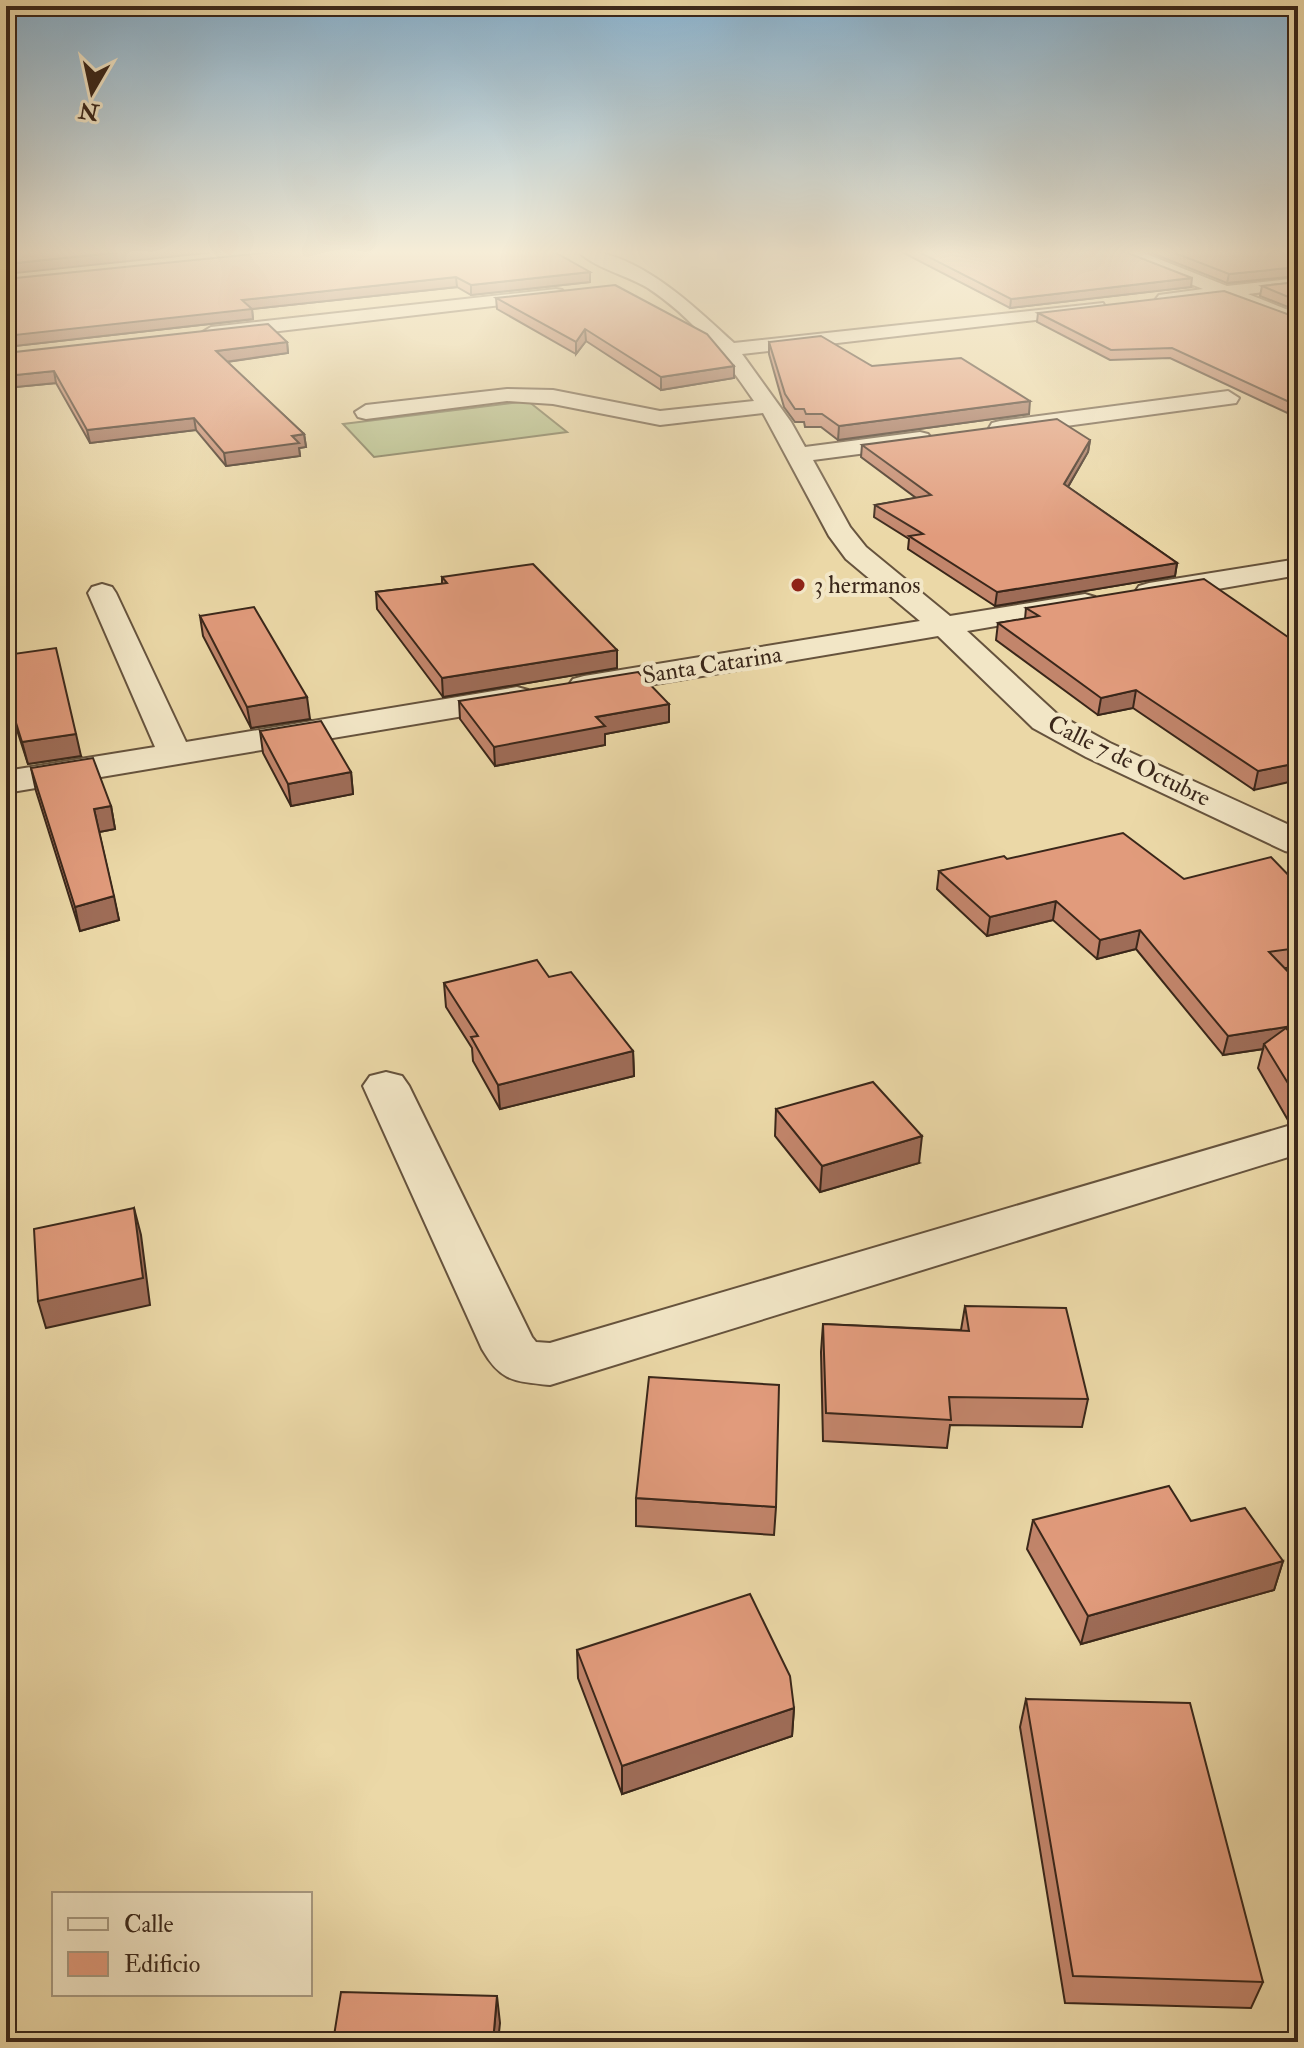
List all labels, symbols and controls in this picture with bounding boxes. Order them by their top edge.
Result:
north arrow [52,52,132,132]
text: N [77,95,102,126]
place label: 3 hermanos [814,570,920,601]
marker: 3 hermanos [789,576,807,594]
street label: Santa Catarina [640,639,785,691]
street label: Calle 7 de Octubre [1042,708,1216,814]
legend [52,1892,312,1996]
text: Calle [124,1909,174,1940]
text: Edificio [124,1949,200,1980]

